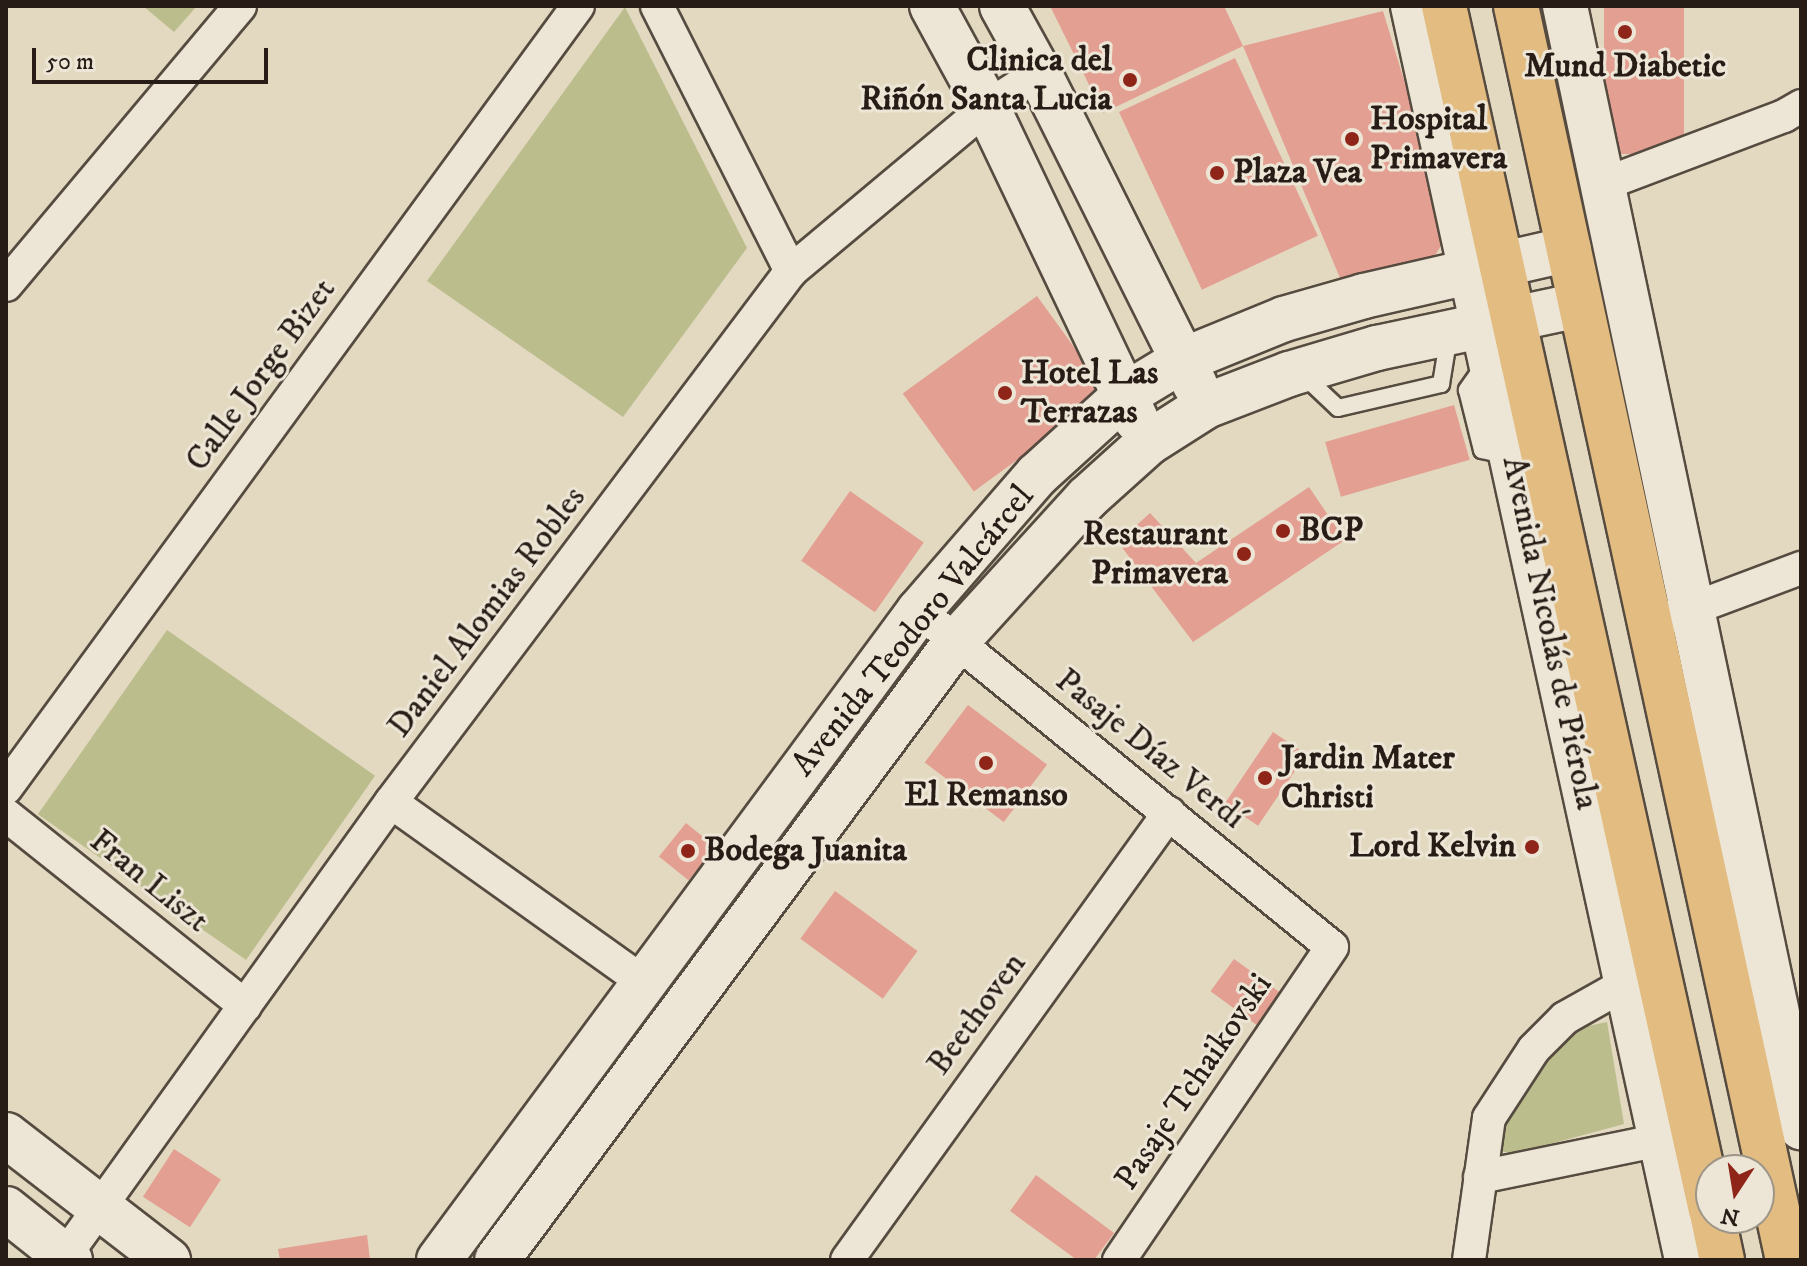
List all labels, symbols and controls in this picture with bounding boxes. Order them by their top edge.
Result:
marker: Mund Diabetic [1614,21,1636,43]
scale bar [36,32,272,82]
place label: Clinica del Riñón Santa Lucia [860,40,1112,120]
text: 50 m [46,47,94,77]
place label: Mund Diabetic [1524,47,1726,87]
marker: Clinica del Riñón Santa Lucia [1119,69,1141,91]
place label: Hospital Primavera [1370,99,1507,178]
marker: Hospital Primavera [1341,128,1363,150]
place label: Plaza Vea [1233,153,1362,193]
marker: Plaza Vea [1208,164,1226,182]
street label: Calle Jorge Bizet [177,271,345,479]
place label: Hotel Las Terrazas [1021,353,1158,432]
marker: Hotel Las Terrazas [996,384,1014,402]
street label: Avenida Nicolás de Piérola [1493,453,1607,813]
street label: Avenida Teodoro Valcárcel [783,477,1043,785]
street label: Daniel Alomias Robles [379,478,595,746]
place label: BCP [1299,511,1363,551]
place label: Restaurant Primavera [1083,514,1228,594]
marker: BCP [1274,522,1292,540]
marker: Restaurant Primavera [1235,545,1253,563]
street label: Pasaje Díaz Verdí [1047,660,1253,838]
place label: Jardin Mater Christi [1281,738,1455,818]
marker: El Remanso [977,754,995,772]
marker: Jardin Mater Christi [1256,769,1274,787]
place label: El Remanso [904,776,1068,816]
street label: Fran Liszt [81,821,217,941]
place label: Lord Kelvin [1349,827,1516,867]
place label: Bodega Juanita [704,831,907,871]
marker: Lord Kelvin [1523,838,1541,856]
marker: Bodega Juanita [679,842,697,860]
street label: Beethoven [919,945,1035,1083]
street label: Pasaje Tchaikovski [1107,966,1281,1198]
north arrow [1695,1154,1775,1234]
text: N [1719,1201,1742,1231]

